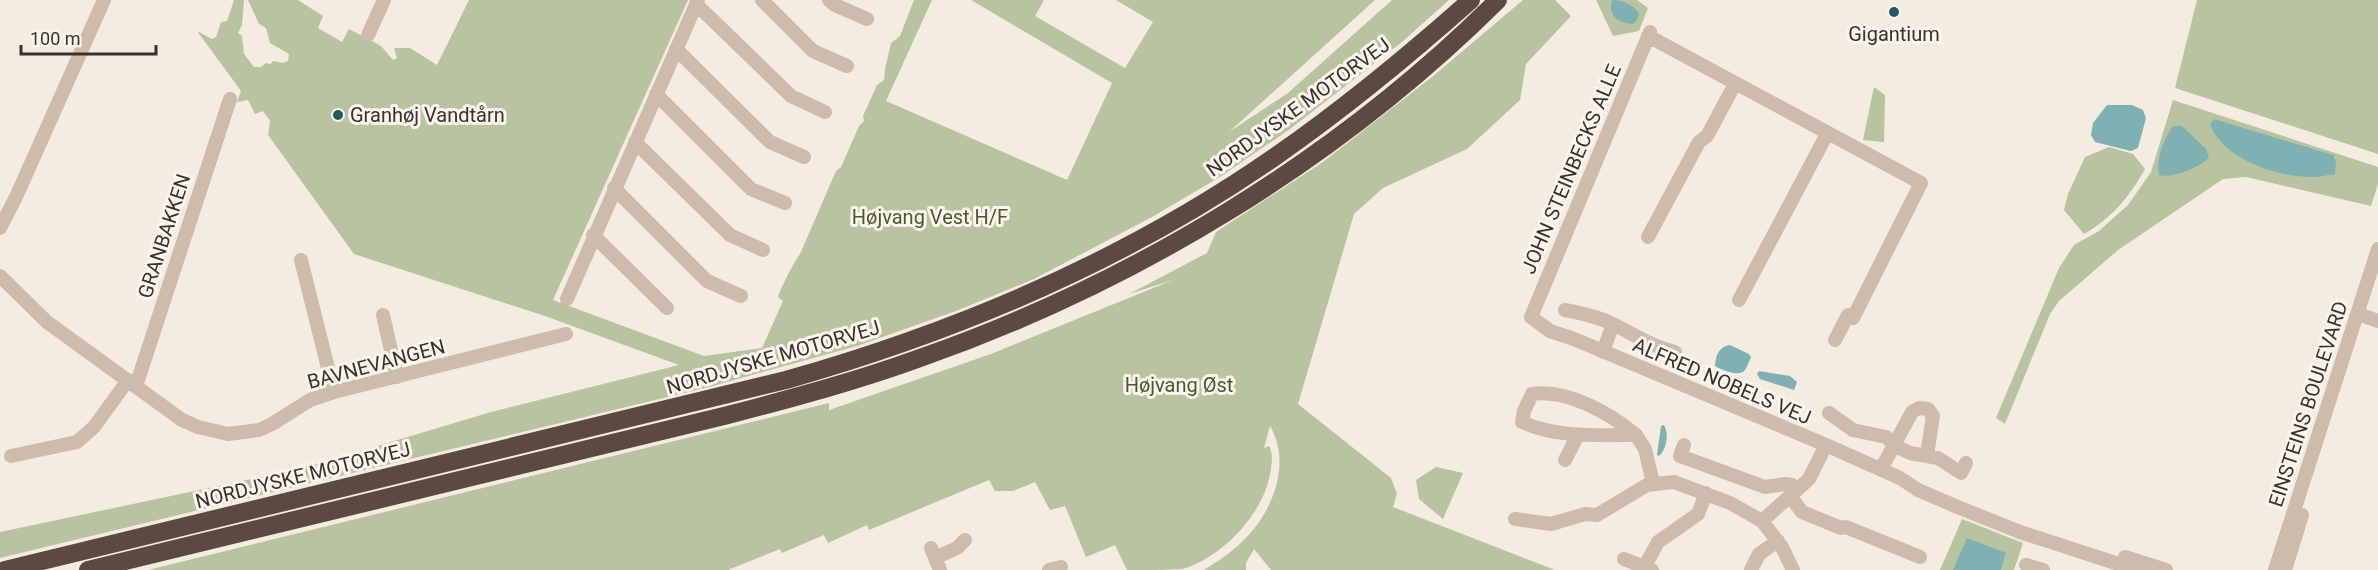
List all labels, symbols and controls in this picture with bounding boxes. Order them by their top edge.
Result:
marker: Gigantium [1887,5,1901,19]
scale bar [21,18,156,56]
place label: Gigantium [1848,22,1940,46]
text: 100 m [30,28,81,49]
street label: NORDJYSKE MOTORVEJ [1202,32,1394,182]
street label: JOHN STEINBECKS ALLE [1516,61,1626,277]
place label: Granhøj Vandtårn [350,103,505,127]
marker: Granhøj Vandtårn [331,108,345,122]
street label: GRANBAKKEN [133,171,195,301]
park label: Højvang Vest H/F [852,205,1008,229]
street label: EINSTEINS BOULEVARD [2263,298,2353,510]
street label: NORDJYSKE MOTORVEJ [664,315,882,399]
street label: ALFRED NOBELS VEJ [1629,333,1815,429]
street label: BAVNEVANGEN [305,334,447,394]
park label: Højvang Øst [1125,373,1233,397]
street label: NORDJYSKE MOTORVEJ [193,437,413,513]

